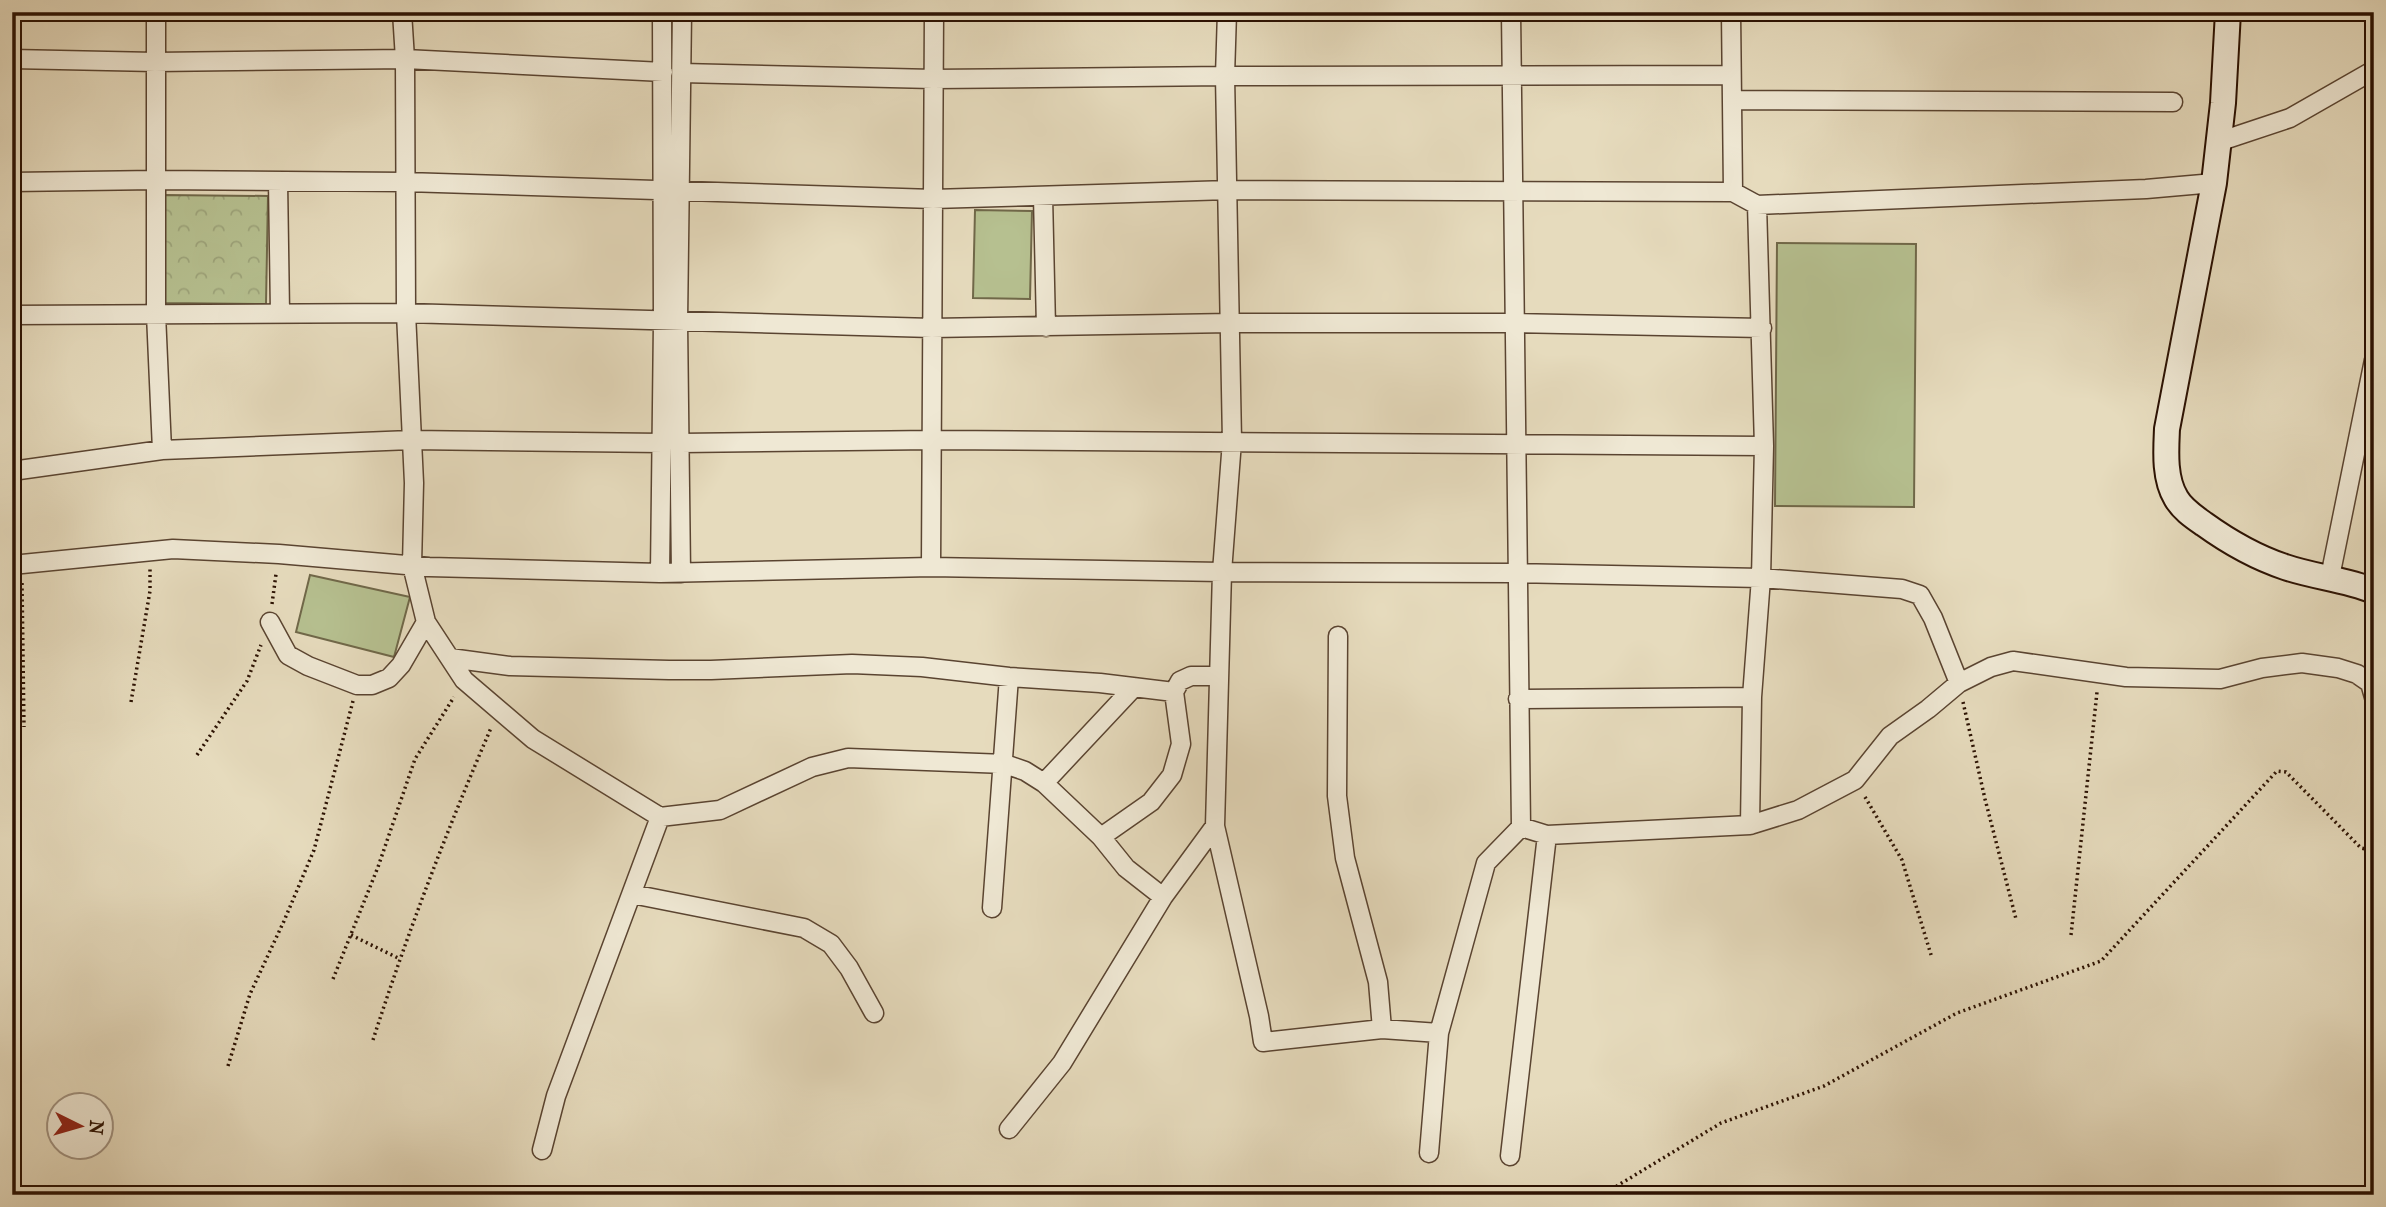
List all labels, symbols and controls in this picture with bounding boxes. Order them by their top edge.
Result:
north arrow [46,1092,116,1162]
text: N [84,1119,108,1136]

